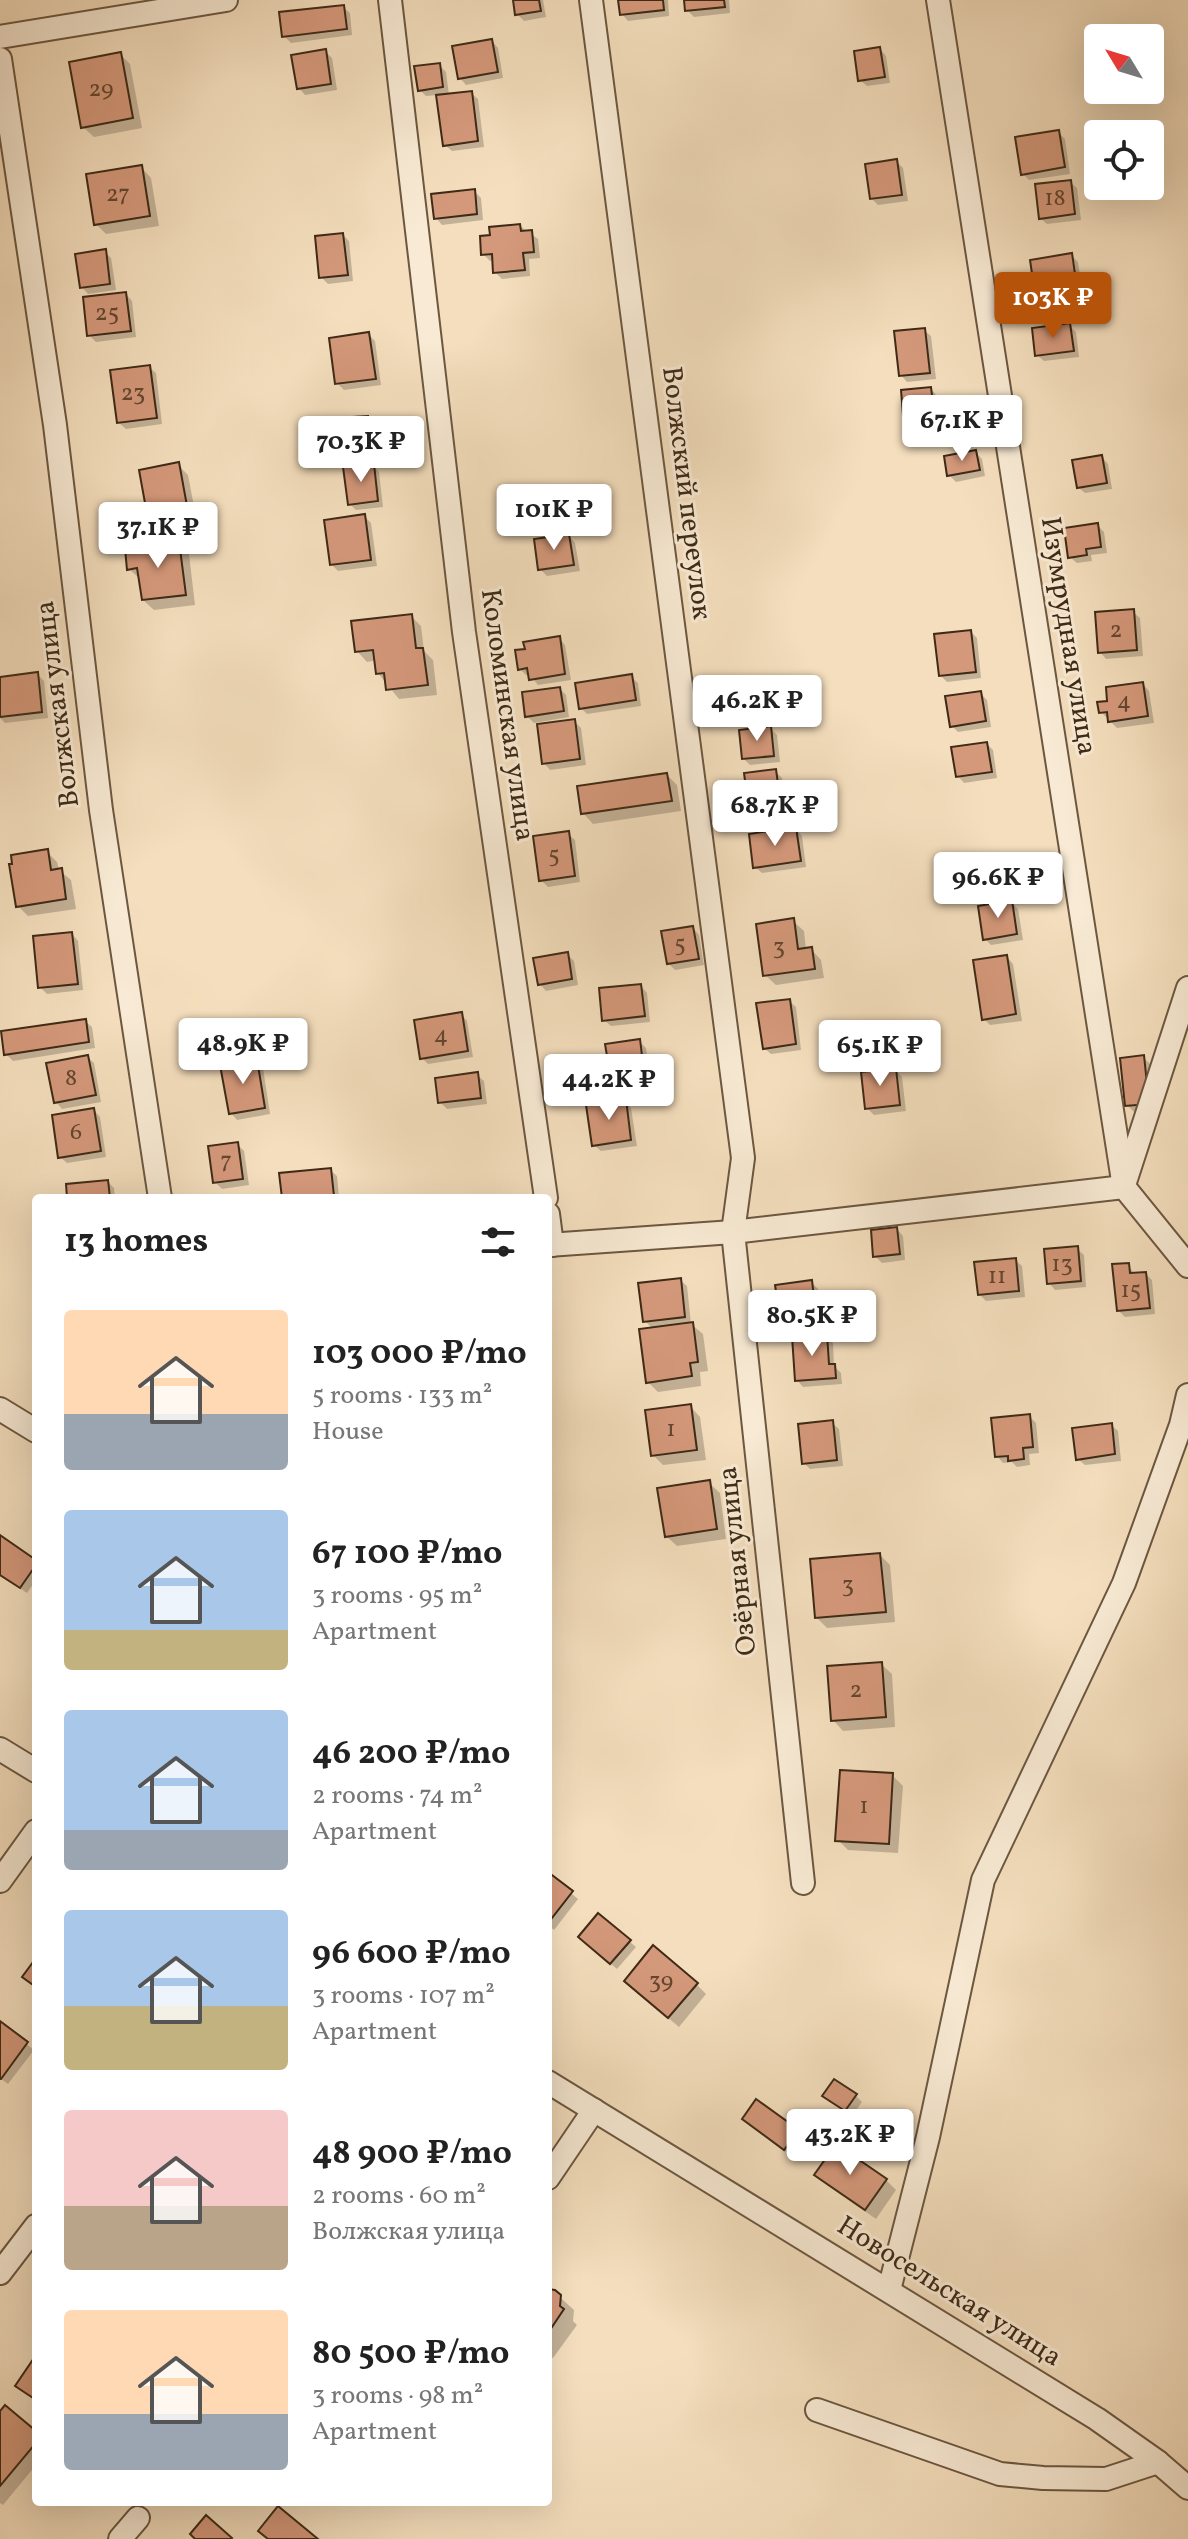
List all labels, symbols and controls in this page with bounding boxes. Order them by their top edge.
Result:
north arrow [1084,24,1164,104]
map controls [1084,24,1164,200]
house number: 29 [88,73,114,107]
button: locate [1084,120,1164,200]
house number: 27 [106,178,130,212]
house number: 18 [1044,182,1066,216]
pin: 103K ₽ [988,272,1118,340]
text: 103K ₽ [1012,280,1094,316]
house number: 25 [95,297,119,331]
street label: Волжский переулок [651,364,721,622]
house number: 23 [121,377,145,411]
pin: 67.1K ₽ [888,395,1036,463]
text: 67.1K ₽ [920,403,1004,439]
pin: 70.3K ₽ [287,416,435,484]
text: 70.3K ₽ [316,424,406,460]
pin: 101K ₽ [489,484,619,552]
text: 101K ₽ [515,492,593,528]
pin: 37.1K ₽ [84,502,232,570]
text: 37.1K ₽ [117,510,199,546]
street label: Изумрудная улица [1030,514,1106,758]
street label: Коломинская улица [470,586,544,844]
street label: Волжская улица [26,598,90,810]
house number: 2 [1110,614,1122,648]
pin: 46.2K ₽ [683,675,831,743]
text: 46.2K ₽ [711,683,803,719]
house number: 4 [1117,685,1131,719]
pin: 68.7K ₽ [701,780,849,848]
text: 68.7K ₽ [731,788,819,824]
house number: 5 [548,839,560,873]
pin: 96.6K ₽ [924,852,1072,920]
text: 96.6K ₽ [952,860,1044,896]
house number: 5 [674,928,686,962]
house number: 3 [773,931,785,965]
pin: 48.9K ₽ [169,1018,317,1086]
house number: 4 [434,1019,448,1053]
pin: 65.1K ₽ [806,1020,954,1088]
text: 48.9K ₽ [197,1026,289,1062]
text: 65.1K ₽ [837,1028,923,1064]
pin: 44.2K ₽ [535,1054,683,1122]
house number: 8 [65,1062,77,1096]
text: 44.2K ₽ [562,1062,656,1098]
house number: 6 [70,1116,82,1150]
house number: 7 [220,1145,232,1179]
text: 13 homes [64,1219,208,1266]
icon: filters [476,1220,520,1264]
house number: 13 [1051,1248,1073,1282]
house number: 11 [988,1260,1006,1294]
house number: 15 [1121,1274,1141,1308]
pin: 80.5K ₽ [738,1290,886,1358]
text: 80.5K ₽ [766,1298,858,1334]
text: 103 000 ₽/mo [312,1331,527,1378]
icon: home [128,1342,224,1438]
text: 5 rooms · 133 m² [312,1378,492,1414]
house number: 1 [666,1413,676,1447]
text: House [312,1414,384,1450]
street label: Озёрная улица [709,1464,767,1658]
text: 67 100 ₽/mo [312,1531,503,1578]
icon: home [128,1542,224,1638]
house number: 3 [842,1569,854,1603]
text: 3 rooms · 95 m² [312,1578,482,1614]
text: Apartment [312,1614,437,1650]
house number: 2 [850,1674,862,1708]
text: 46 200 ₽/mo [312,1731,511,1778]
icon: home [128,1742,224,1838]
text: 2 rooms · 74 m² [312,1778,483,1814]
house number: 1 [859,1790,869,1824]
text: Apartment [312,1814,437,1850]
text: 96 600 ₽/mo [312,1931,511,1978]
icon: home [128,1942,224,2038]
house number: 39 [649,1965,673,1999]
text: 3 rooms · 107 m² [312,1978,495,2014]
text: Apartment [312,2014,437,2050]
pin: 43.2K ₽ [776,2109,924,2177]
text: 43.2K ₽ [805,2117,895,2153]
text: 48 900 ₽/mo [312,2131,512,2178]
icon: home [128,2142,224,2238]
text: 2 rooms · 60 m² [312,2178,486,2214]
street label: Новосельская улица [829,2207,1069,2377]
text: Волжская улица [312,2214,505,2250]
text: 80 500 ₽/mo [312,2331,509,2378]
icon: home [128,2342,224,2438]
text: 3 rooms · 98 m² [312,2378,483,2414]
text: Apartment [312,2414,437,2450]

